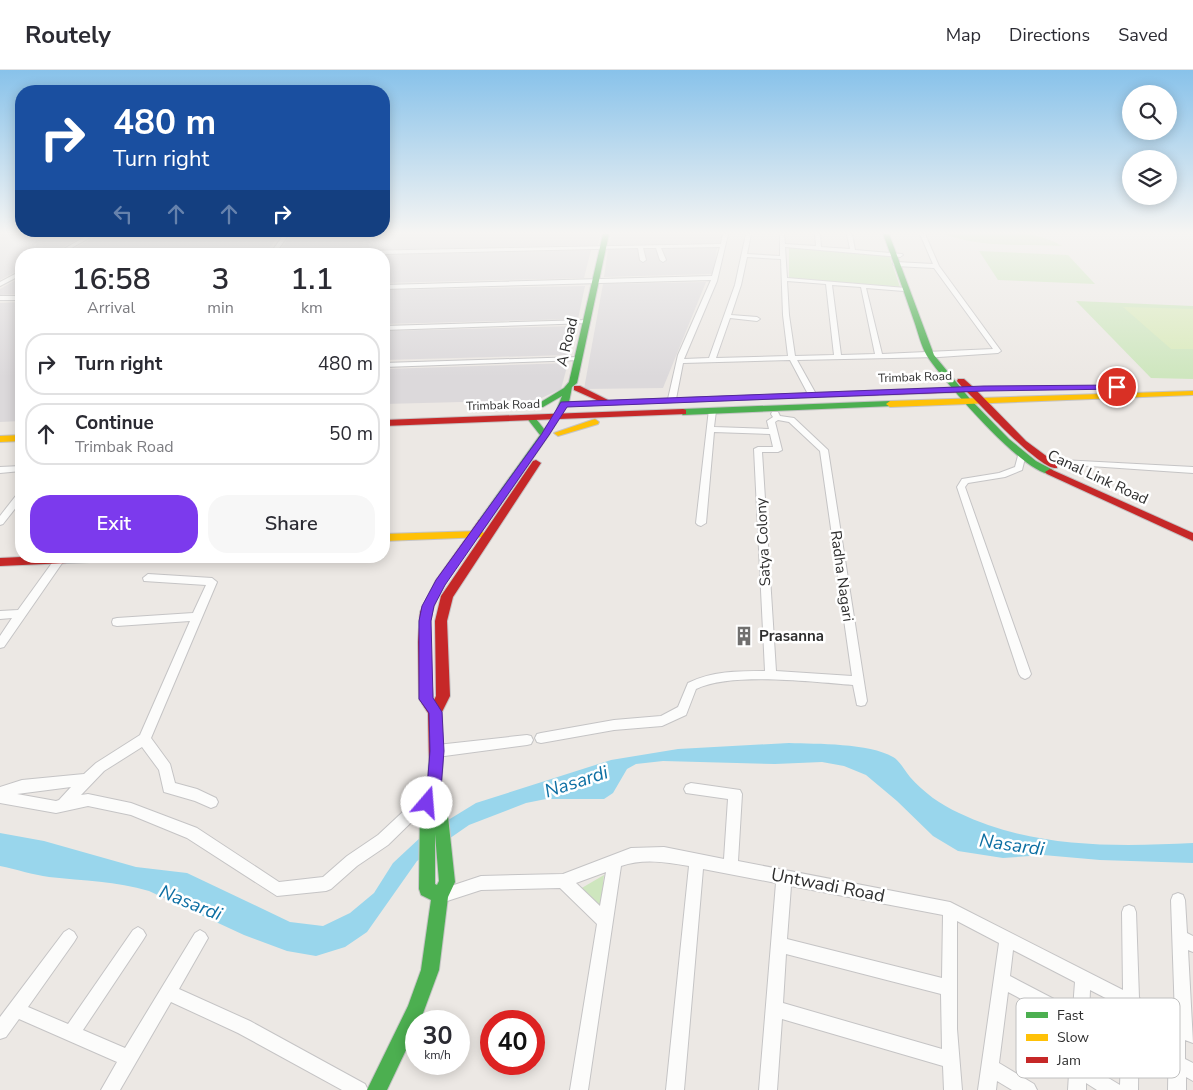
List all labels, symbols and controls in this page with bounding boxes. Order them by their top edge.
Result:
text: Routely [25,19,111,51]
text: Map [946,23,981,47]
text: Directions [1009,23,1090,47]
text: Saved [1118,23,1168,47]
map controls [1122,85,1177,205]
button: search [1122,85,1177,140]
text: 480 m [113,99,216,146]
icon: right [30,105,95,170]
text: Turn right [113,144,209,174]
button: layers [1122,150,1177,205]
icon: left [109,200,137,228]
icon: ahead [162,200,190,228]
icon: ahead [215,200,243,228]
icon: right [268,200,296,228]
text: 16:58 [72,259,151,300]
text: 3 [212,259,230,300]
text: 1.1 [290,259,333,300]
text: Arrival [87,297,135,319]
text: min [207,297,234,319]
text: km [301,297,323,319]
street label: A Road [552,316,582,368]
icon: right [32,350,60,378]
text: Turn right [75,351,162,377]
text: 480 m [318,351,373,377]
pin [1096,366,1138,408]
street label: Trimbak Road [878,368,952,386]
icon: arrive [1103,373,1131,401]
street label: Trimbak Road [466,396,540,414]
text: Continue [75,410,154,436]
icon: ahead [32,420,60,448]
text: 50 m [329,421,373,447]
text: Trimbak Road [75,436,174,458]
street label: Canal Link Road [1044,445,1152,509]
button: Exit [30,495,198,553]
button: Share [208,495,375,553]
street label: Satya Colony [751,497,775,587]
street label: Radha Nagari [826,529,858,623]
building icon: Prasanna [733,625,755,647]
place label: Prasanna [759,626,824,646]
water label: Nasardi [541,759,612,804]
position arrow [400,776,452,828]
water label: Nasardi [978,828,1047,863]
street label: Untwadi Road [769,862,887,908]
water label: Nasardi [155,879,226,927]
legend [1016,998,1180,1078]
text: Fast [1057,1006,1083,1025]
speed limit sign: 40 [480,1010,545,1075]
text: 30 [422,1019,453,1053]
text: Slow [1057,1028,1089,1047]
text: km/h [424,1047,451,1063]
text: Jam [1056,1051,1081,1070]

